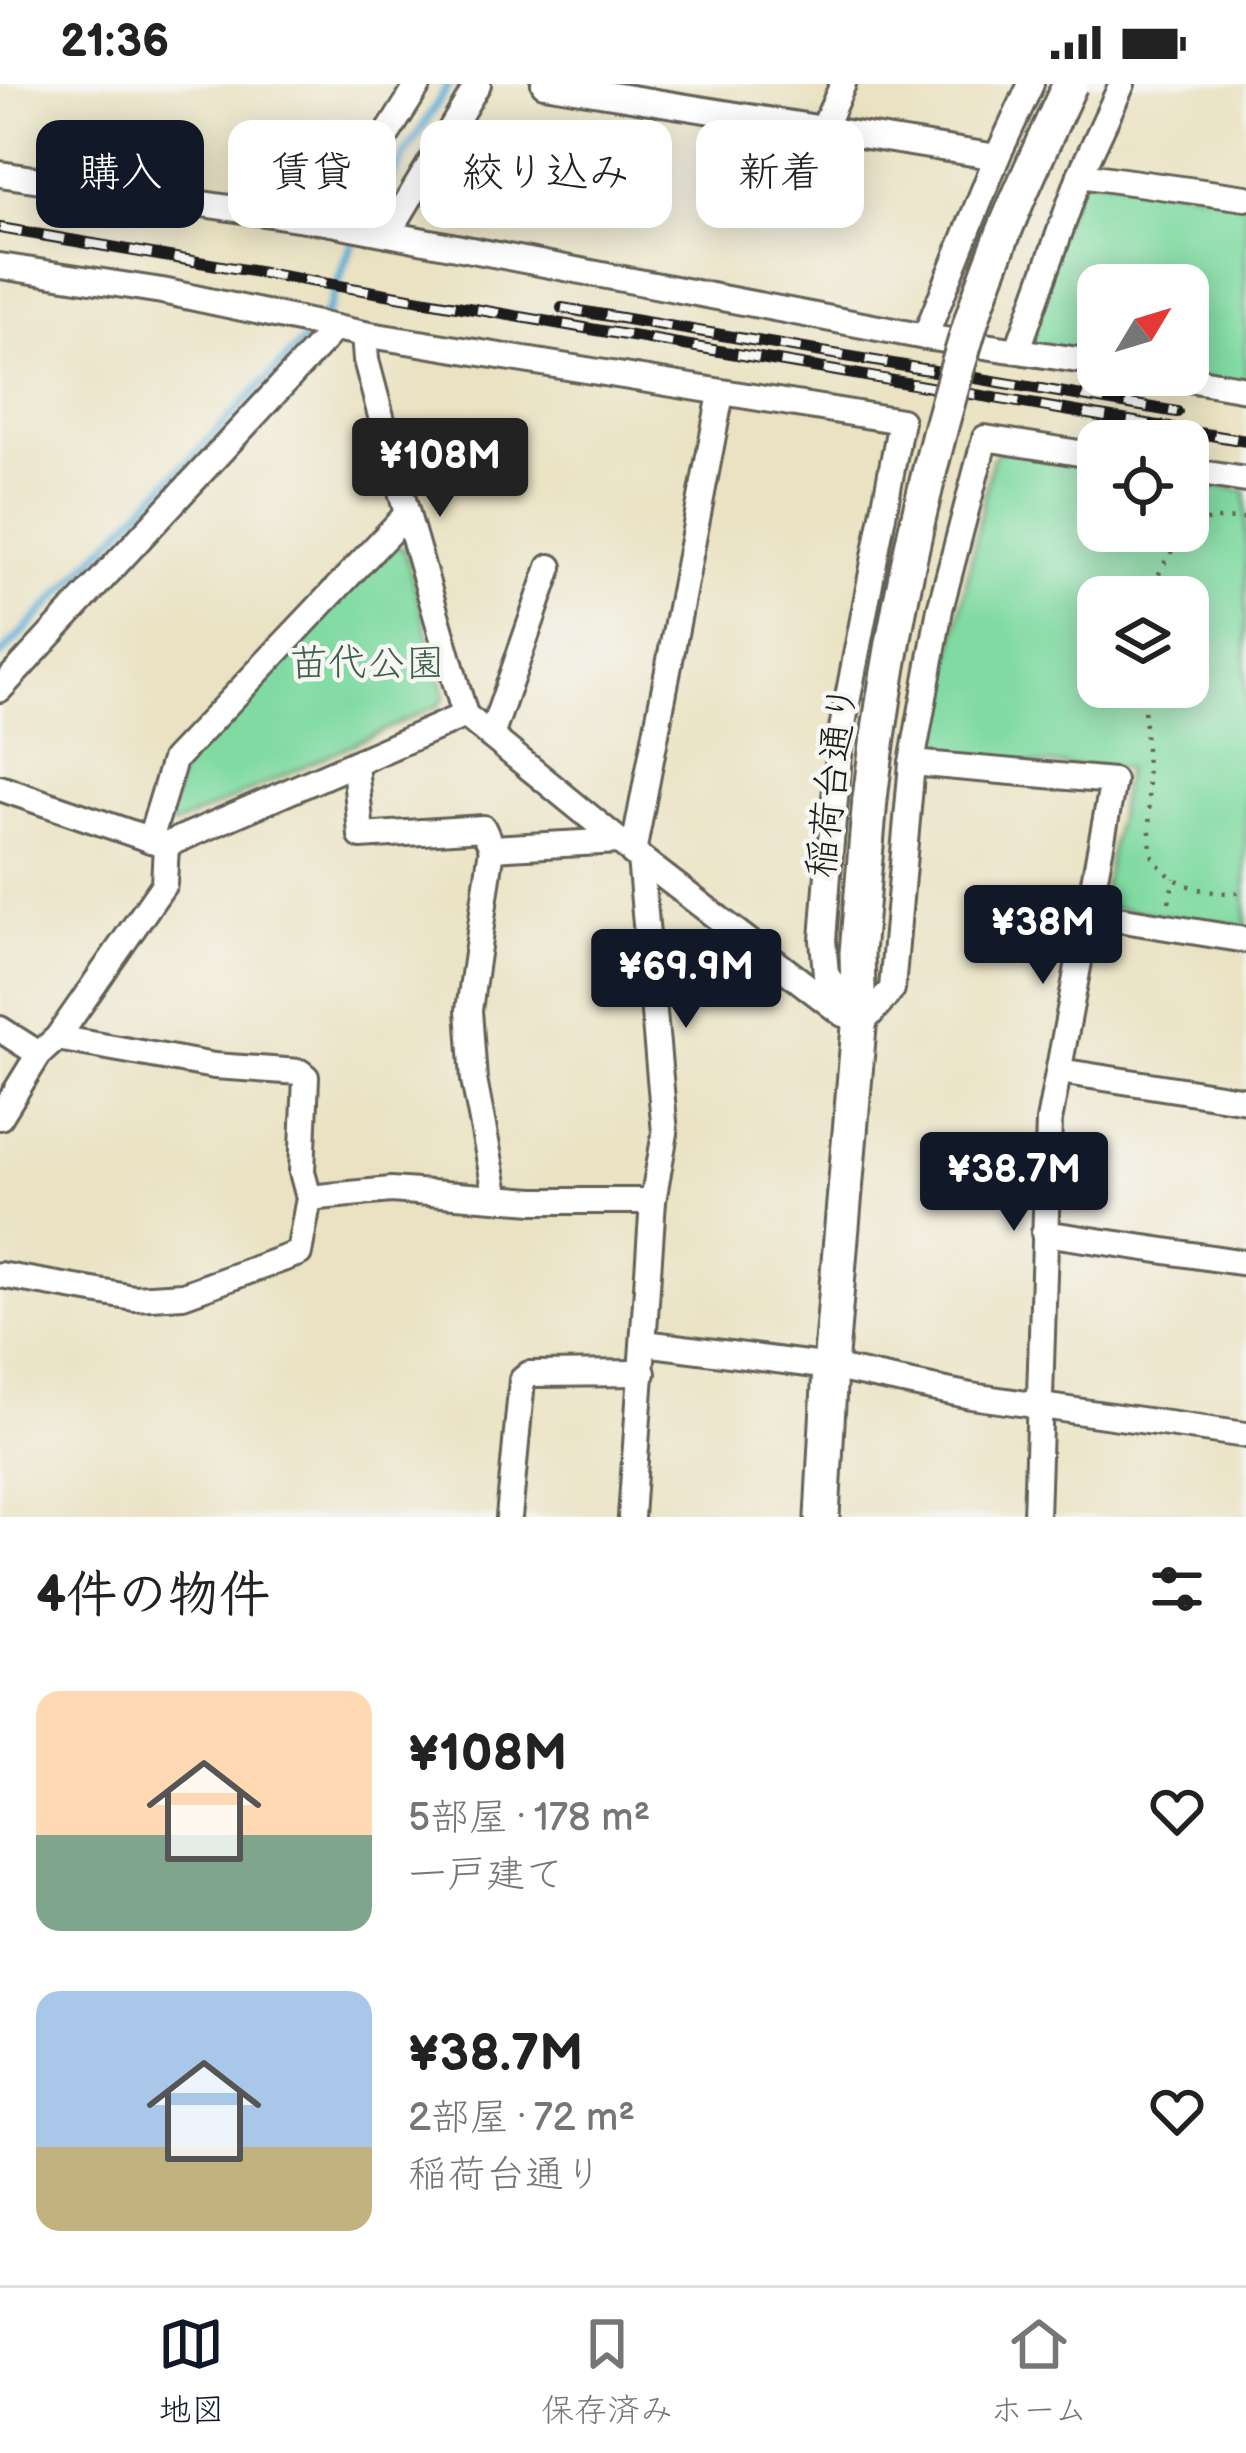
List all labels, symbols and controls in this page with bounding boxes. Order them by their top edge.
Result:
text: 21:36 [60,15,169,70]
chip: 購入 [36,120,204,228]
chip: 賃貸 [228,120,396,228]
chip: 絞り込み [420,120,672,228]
chip: 新着 [696,120,864,228]
north arrow [1077,264,1209,396]
map controls [1077,264,1209,708]
pin: ¥108M [356,418,524,520]
button: locate [1077,420,1209,552]
text: ¥108M [379,433,501,480]
button: layers [1077,576,1209,708]
park label: 苗代公園 [289,641,445,688]
street label: 稲荷台通り [798,681,868,881]
pin: ¥38M [972,885,1114,987]
text: ¥38M [991,900,1095,947]
pin: ¥69.9M [588,929,784,1031]
text: ¥69.9M [618,944,754,991]
pin: ¥38.7M [916,1132,1112,1234]
text: ¥38.7M [947,1147,1081,1194]
icon: filters [1144,1556,1210,1622]
text: 4件の物件 [36,1565,270,1626]
text: ¥108M [408,1724,567,1785]
icon: home [132,1739,276,1883]
icon: heart [1144,1778,1210,1844]
text: 5部屋 · 178 m² [408,1795,650,1842]
text: 一戸建て [408,1852,564,1899]
text: ¥38.7M [408,2024,583,2085]
icon: home [132,2039,276,2183]
icon: heart [1144,2078,1210,2144]
text: 2部屋 · 72 m² [408,2095,635,2142]
text: 稲荷台通り [408,2152,603,2199]
tab: 地図 [158,2311,224,2431]
tab: 保存済み [541,2311,673,2431]
tab: ホーム [990,2311,1088,2431]

